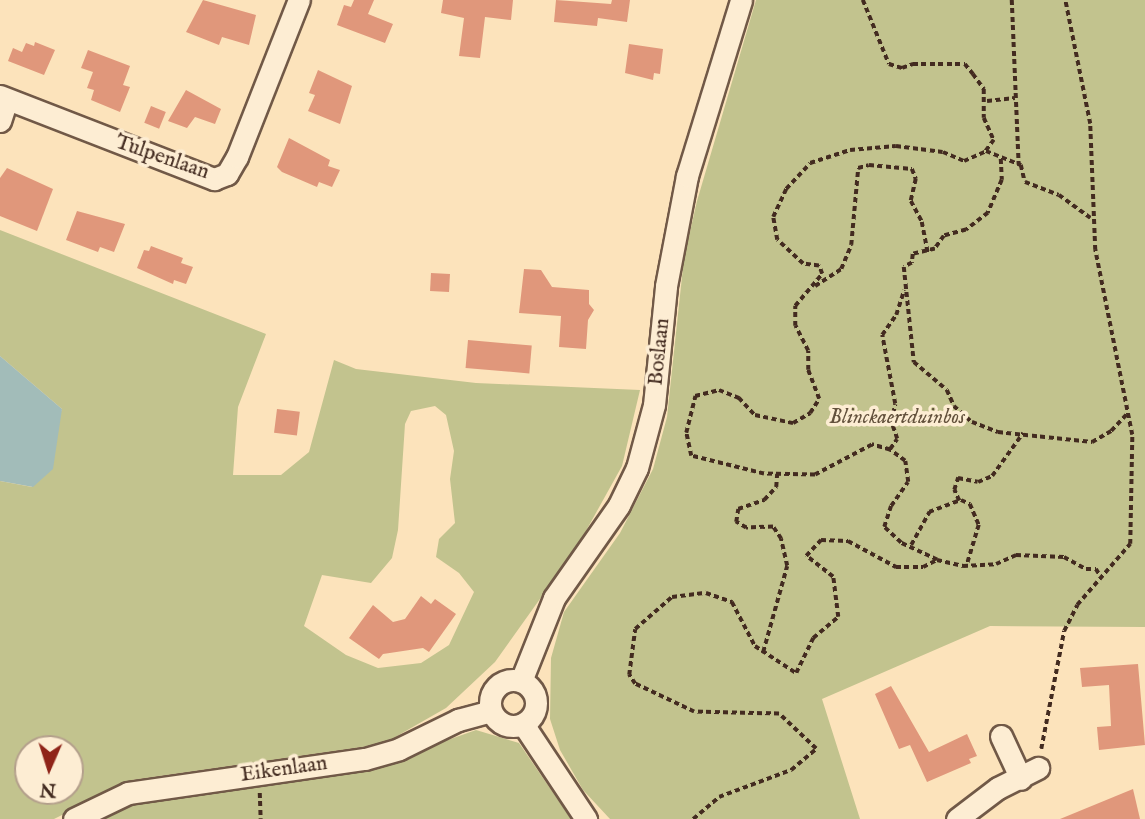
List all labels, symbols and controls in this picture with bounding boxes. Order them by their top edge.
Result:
street label: Tulpenlaan [112,130,212,186]
street label: Boslaan [644,317,676,387]
park label: Blinckaertduinbos [829,405,965,431]
north arrow [14,735,84,805]
street label: Eikenlaan [239,751,329,789]
text: N [39,777,57,801]

